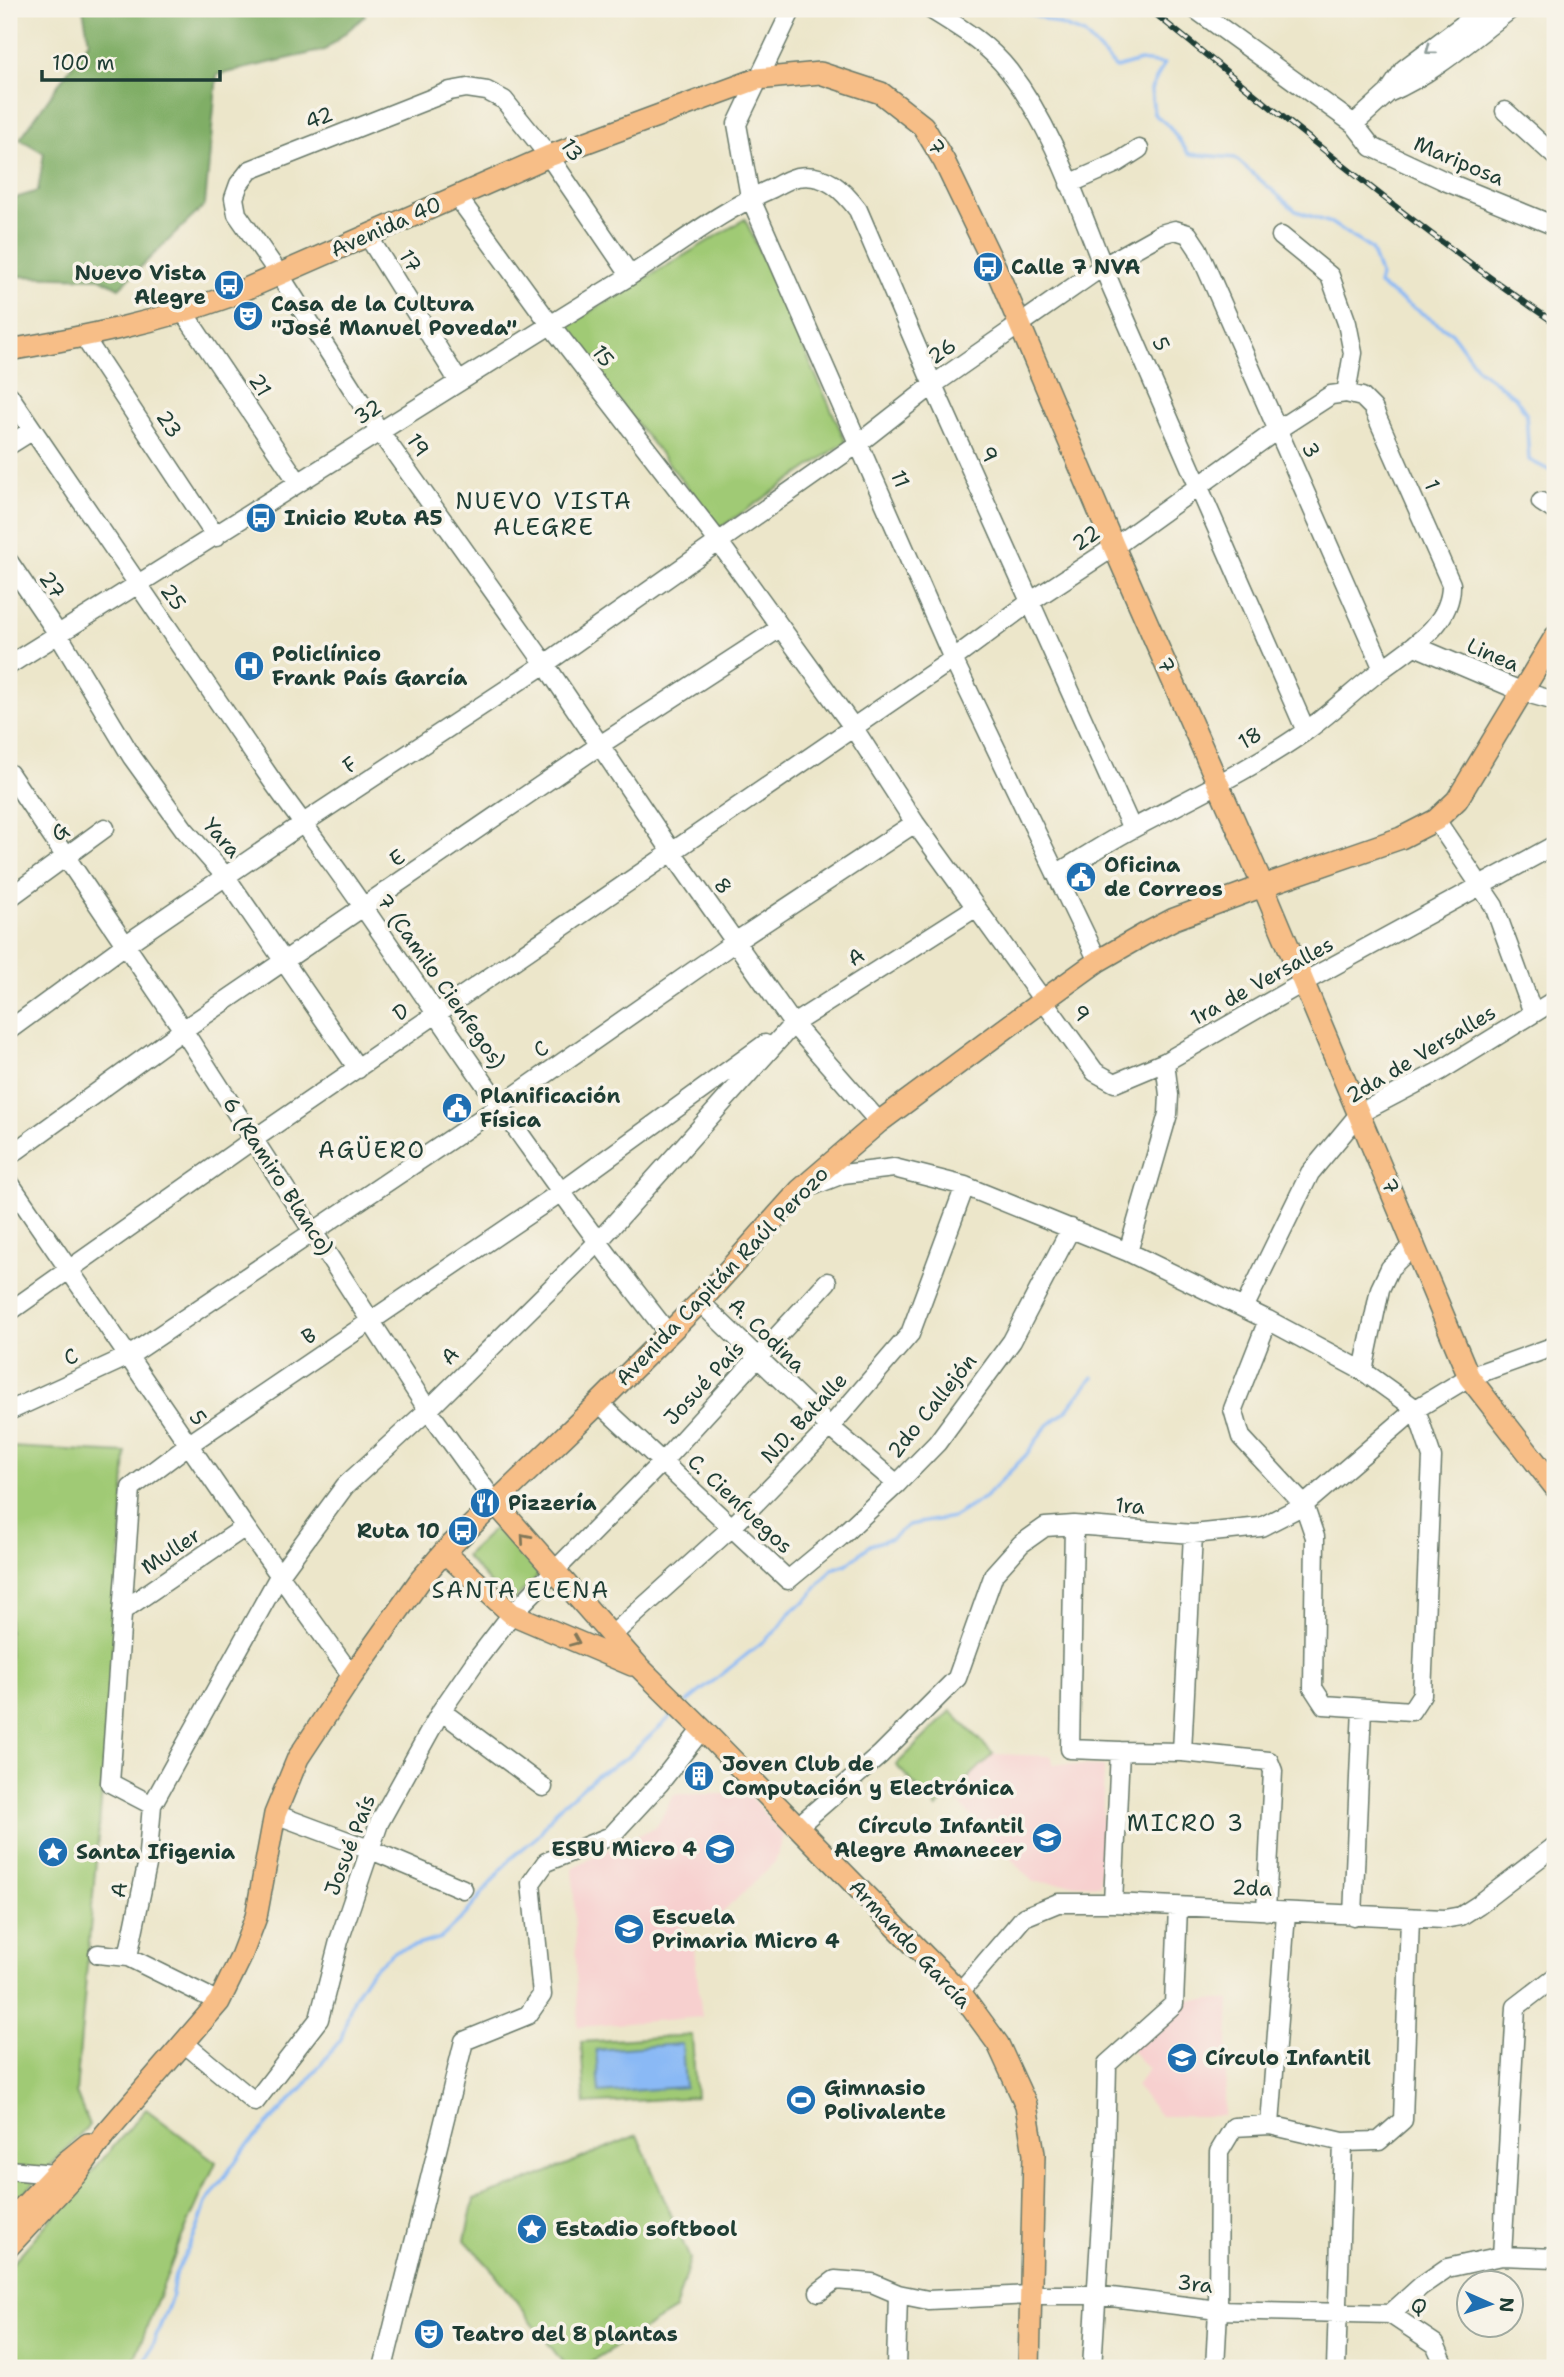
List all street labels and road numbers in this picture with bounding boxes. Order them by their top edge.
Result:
street label: 42 [301,100,337,136]
street label: Mariposa [1410,129,1508,193]
street label: 13 [554,133,590,167]
street label: 7 [920,133,952,161]
street label: Avenida 40 [326,190,446,264]
street label: 17 [392,244,428,278]
street label: 26 [922,331,962,371]
street label: 5 [1146,333,1176,355]
street label: 15 [585,339,621,373]
street label: 21 [242,368,278,402]
street label: 32 [349,393,387,431]
street label: 23 [150,405,188,443]
street label: 19 [400,428,436,462]
street label: 3 [1295,438,1327,462]
street label: 9 [973,442,1005,466]
street label: 11 [884,466,916,492]
street label: 1 [1417,475,1447,495]
street label: 22 [1066,518,1106,558]
street label: 27 [33,566,71,604]
street label: 25 [154,578,192,616]
street label: Linea [1463,632,1523,678]
street label: 7 [1150,653,1182,677]
street label: 18 [1233,720,1267,756]
street label: F [337,750,363,780]
street label: Yara [197,812,247,864]
street label: G [45,816,75,848]
street label: E [384,843,410,873]
street label: 8 [707,872,739,900]
street label: 7 (Camilo Cienfegos) [370,888,512,1074]
street label: 1ra de Versalles [1185,930,1339,1032]
street label: A [842,941,870,973]
street label: D [387,997,415,1027]
street label: 2da de Versalles [1341,998,1501,1110]
street label: 9 [1065,999,1097,1027]
street label: C [528,1034,554,1064]
street label: 6 (Ramiro Blanco) [216,1091,340,1261]
street label: Avenida Capitán Raúl Perozo [609,1160,835,1392]
street label: 7 [1374,1174,1406,1198]
street label: A. Codina [722,1291,812,1379]
street label: B [296,1321,322,1351]
street label: Josué País [658,1335,750,1431]
street label: A [435,1341,465,1371]
street label: C [59,1342,83,1372]
street label: 2do Callejón [881,1348,983,1464]
street label: N.D. Batalle [755,1366,853,1470]
street label: 5 [183,1405,213,1431]
street label: C. Cienfuegos [681,1448,799,1560]
street label: 1ra [1114,1491,1146,1521]
street label: Muller [136,1521,206,1581]
street label: Josué País [318,1791,382,1899]
street label: Armando García [843,1873,977,2015]
street label: 2da [1231,1873,1273,1903]
street label: A [104,1880,134,1900]
street label: 3ra [1176,2268,1214,2300]
street label: Q [1405,2290,1433,2322]

